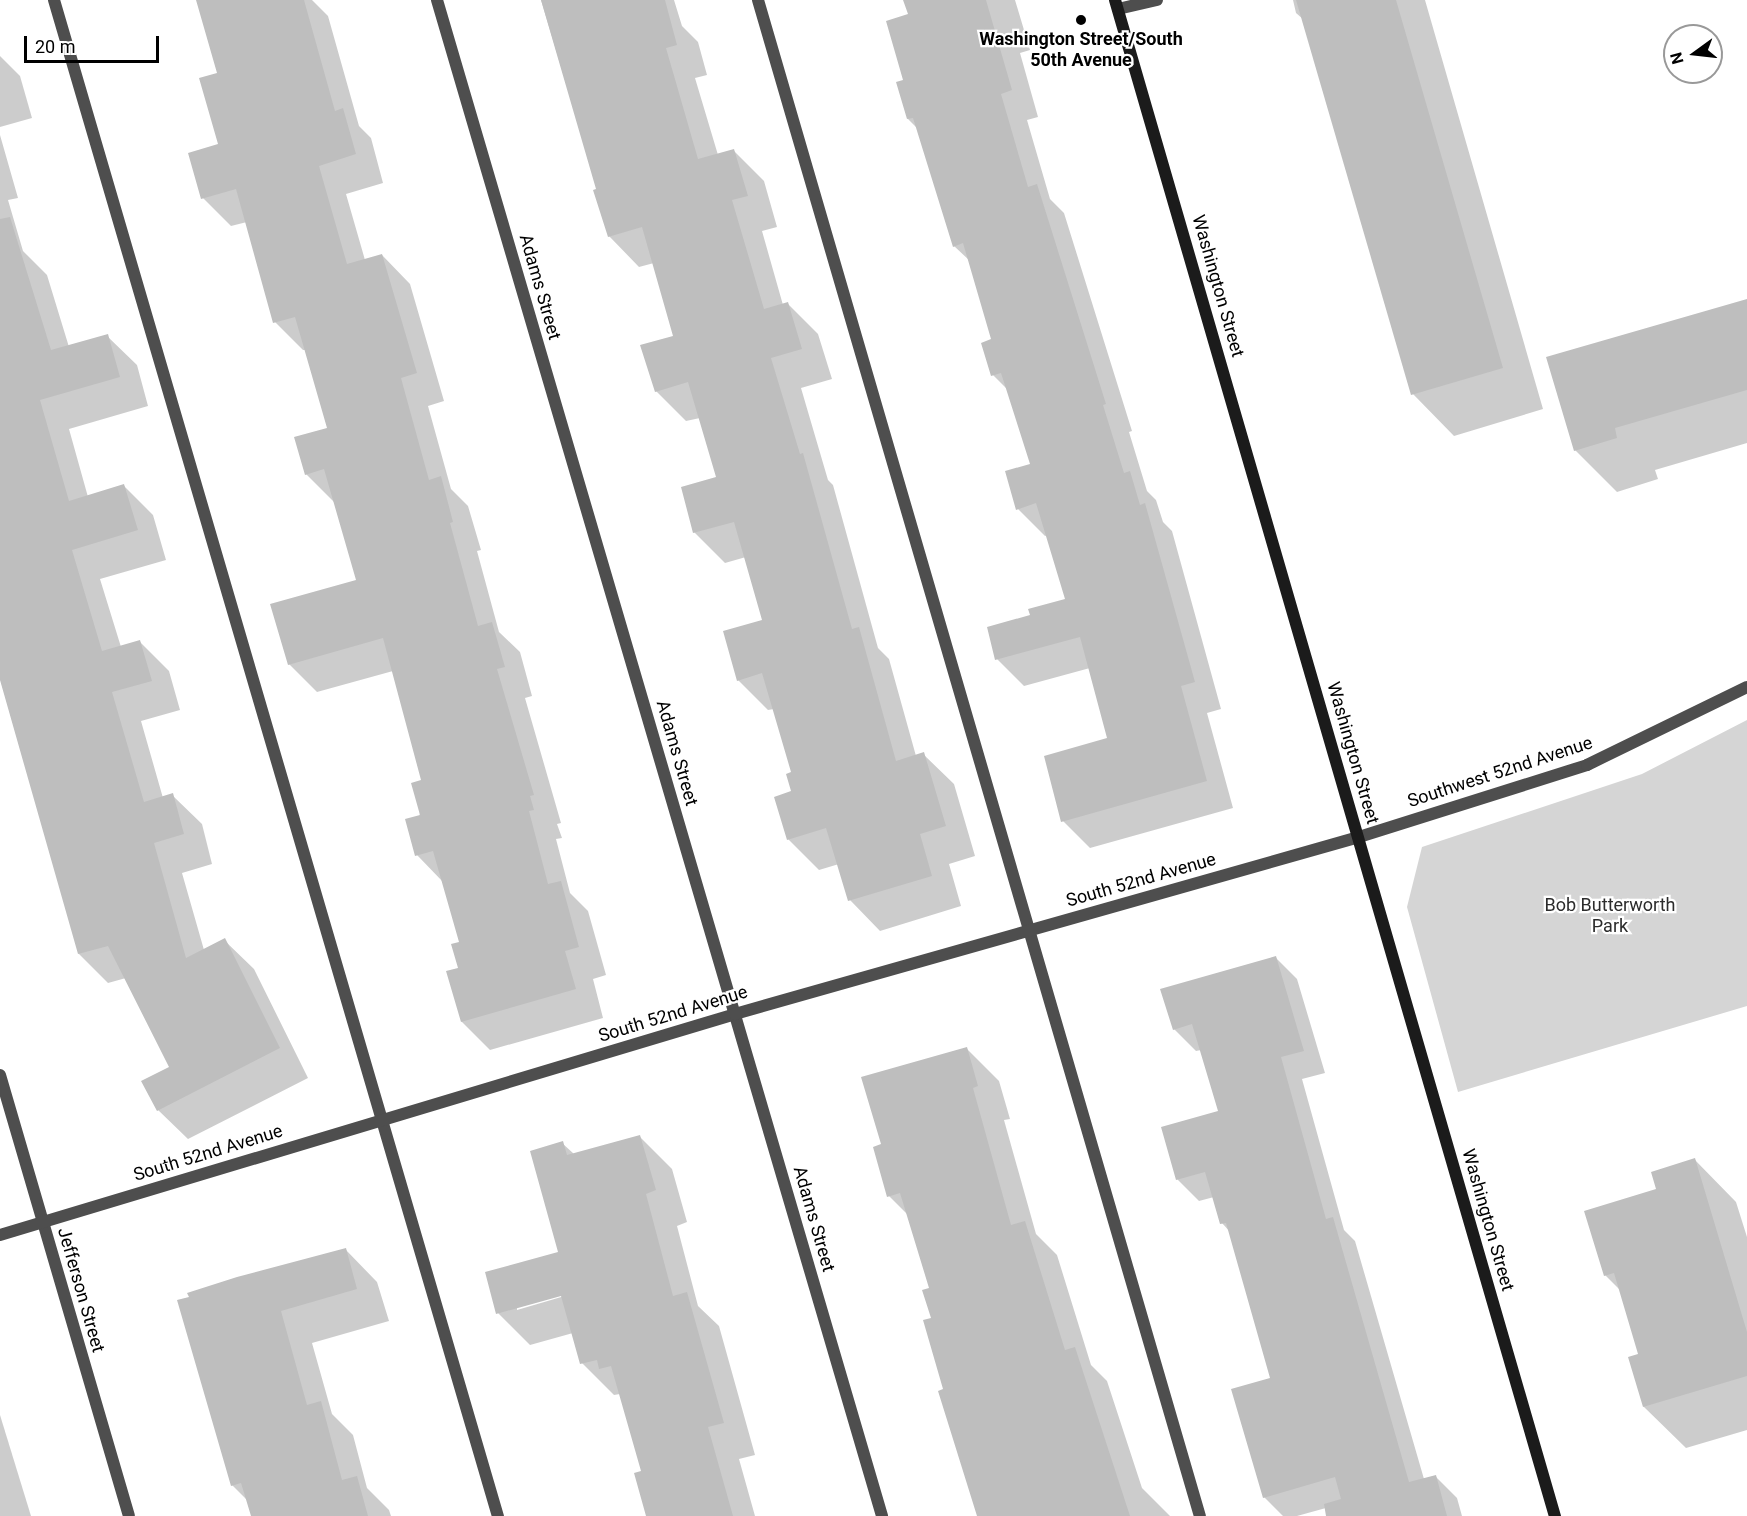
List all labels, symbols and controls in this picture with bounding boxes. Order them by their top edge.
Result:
marker: Washington Street/South 50th Avenue [1074,13,1088,27]
scale bar [27,24,162,62]
north arrow [1663,24,1723,84]
place label: Washington Street/South 50th Avenue [979,29,1183,72]
text: 20 m [35,36,75,57]
text: N [1666,50,1688,66]
street label: Washington Street [1187,212,1249,360]
street label: Adams Street [515,232,565,342]
street label: Washington Street [1322,679,1384,827]
street label: Adams Street [652,698,702,808]
street label: Southwest 52nd Avenue [1405,732,1595,812]
street label: South 52nd Avenue [1064,848,1218,912]
park label: Bob Butterworth Park [1545,895,1675,938]
street label: South 52nd Avenue [596,981,750,1047]
street label: South 52nd Avenue [131,1120,285,1186]
street label: Washington Street [1457,1146,1519,1294]
street label: Adams Street [789,1164,839,1274]
street label: Jefferson Street [53,1225,109,1355]

